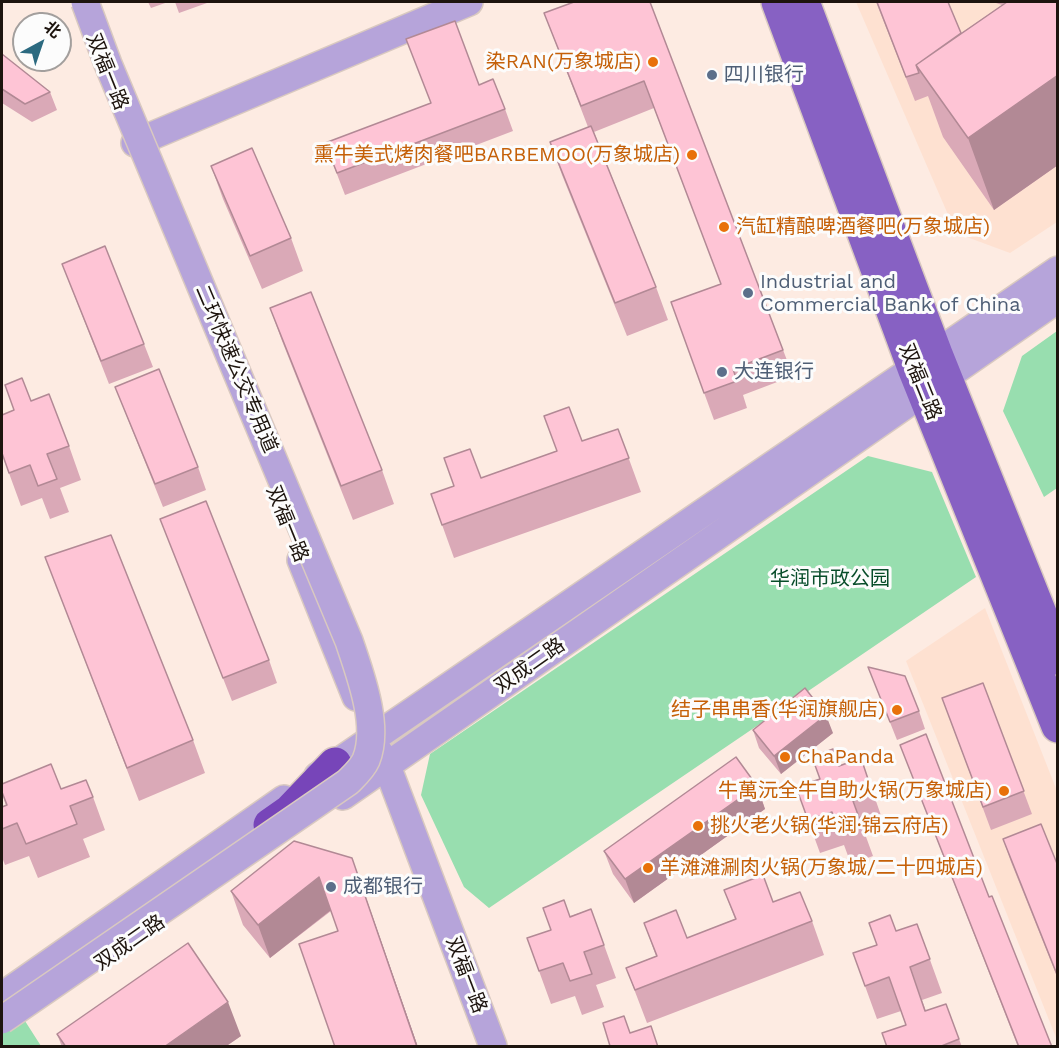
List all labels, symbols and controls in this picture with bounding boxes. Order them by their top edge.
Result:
north arrow [12,12,72,72]
text: 北 [40,17,65,42]
street label: 双福一路 [81,30,133,114]
place label: 染RAN(万象城店) [486,50,641,74]
marker: 染RAN(万象城店) [646,55,660,69]
place label: 四川银行 [724,63,804,87]
marker: 四川银行 [705,68,719,82]
place label: 熏牛美式烤肉餐吧BARBEMOO(万象城店) [314,143,680,167]
marker: 熏牛美式烤肉餐吧BARBEMOO(万象城店) [685,148,699,162]
place label: 汽缸精酿啤酒餐吧(万象城店) [736,215,990,239]
marker: 汽缸精酿啤酒餐吧(万象城店) [717,220,731,234]
place label: Industrial and Commercial Bank of China [760,270,1021,317]
street label: 二环快速公交专用道 [190,281,282,457]
marker: Industrial and Commercial Bank of China [741,286,755,300]
street label: 双福二路 [894,340,946,424]
place label: 大连银行 [734,360,814,384]
marker: 大连银行 [715,365,729,379]
street label: 双福一路 [261,482,313,566]
park label: 华润市政公园 [770,567,890,591]
street label: 双成二路 [490,633,570,699]
place label: 结子串串香(华润旗舰店) [671,698,885,722]
marker: 结子串串香(华润旗舰店) [890,703,904,717]
place label: ChaPanda [797,745,894,769]
marker: ChaPanda [778,750,792,764]
place label: 牛萬沅全牛自助火锅(万象城店) [718,779,992,803]
marker: 牛萬沅全牛自助火锅(万象城店) [997,784,1011,798]
place label: 挑火老火锅(华润·锦云府店) [710,814,949,838]
marker: 挑火老火锅(华润·锦云府店) [691,819,705,833]
place label: 羊滩滩涮肉火锅(万象城/二十四城店) [660,856,983,880]
marker: 羊滩滩涮肉火锅(万象城/二十四城店) [641,861,655,875]
place label: 成都银行 [343,875,423,899]
marker: 成都银行 [324,880,338,894]
street label: 双成二路 [90,910,170,976]
street label: 双福一路 [440,933,492,1017]

